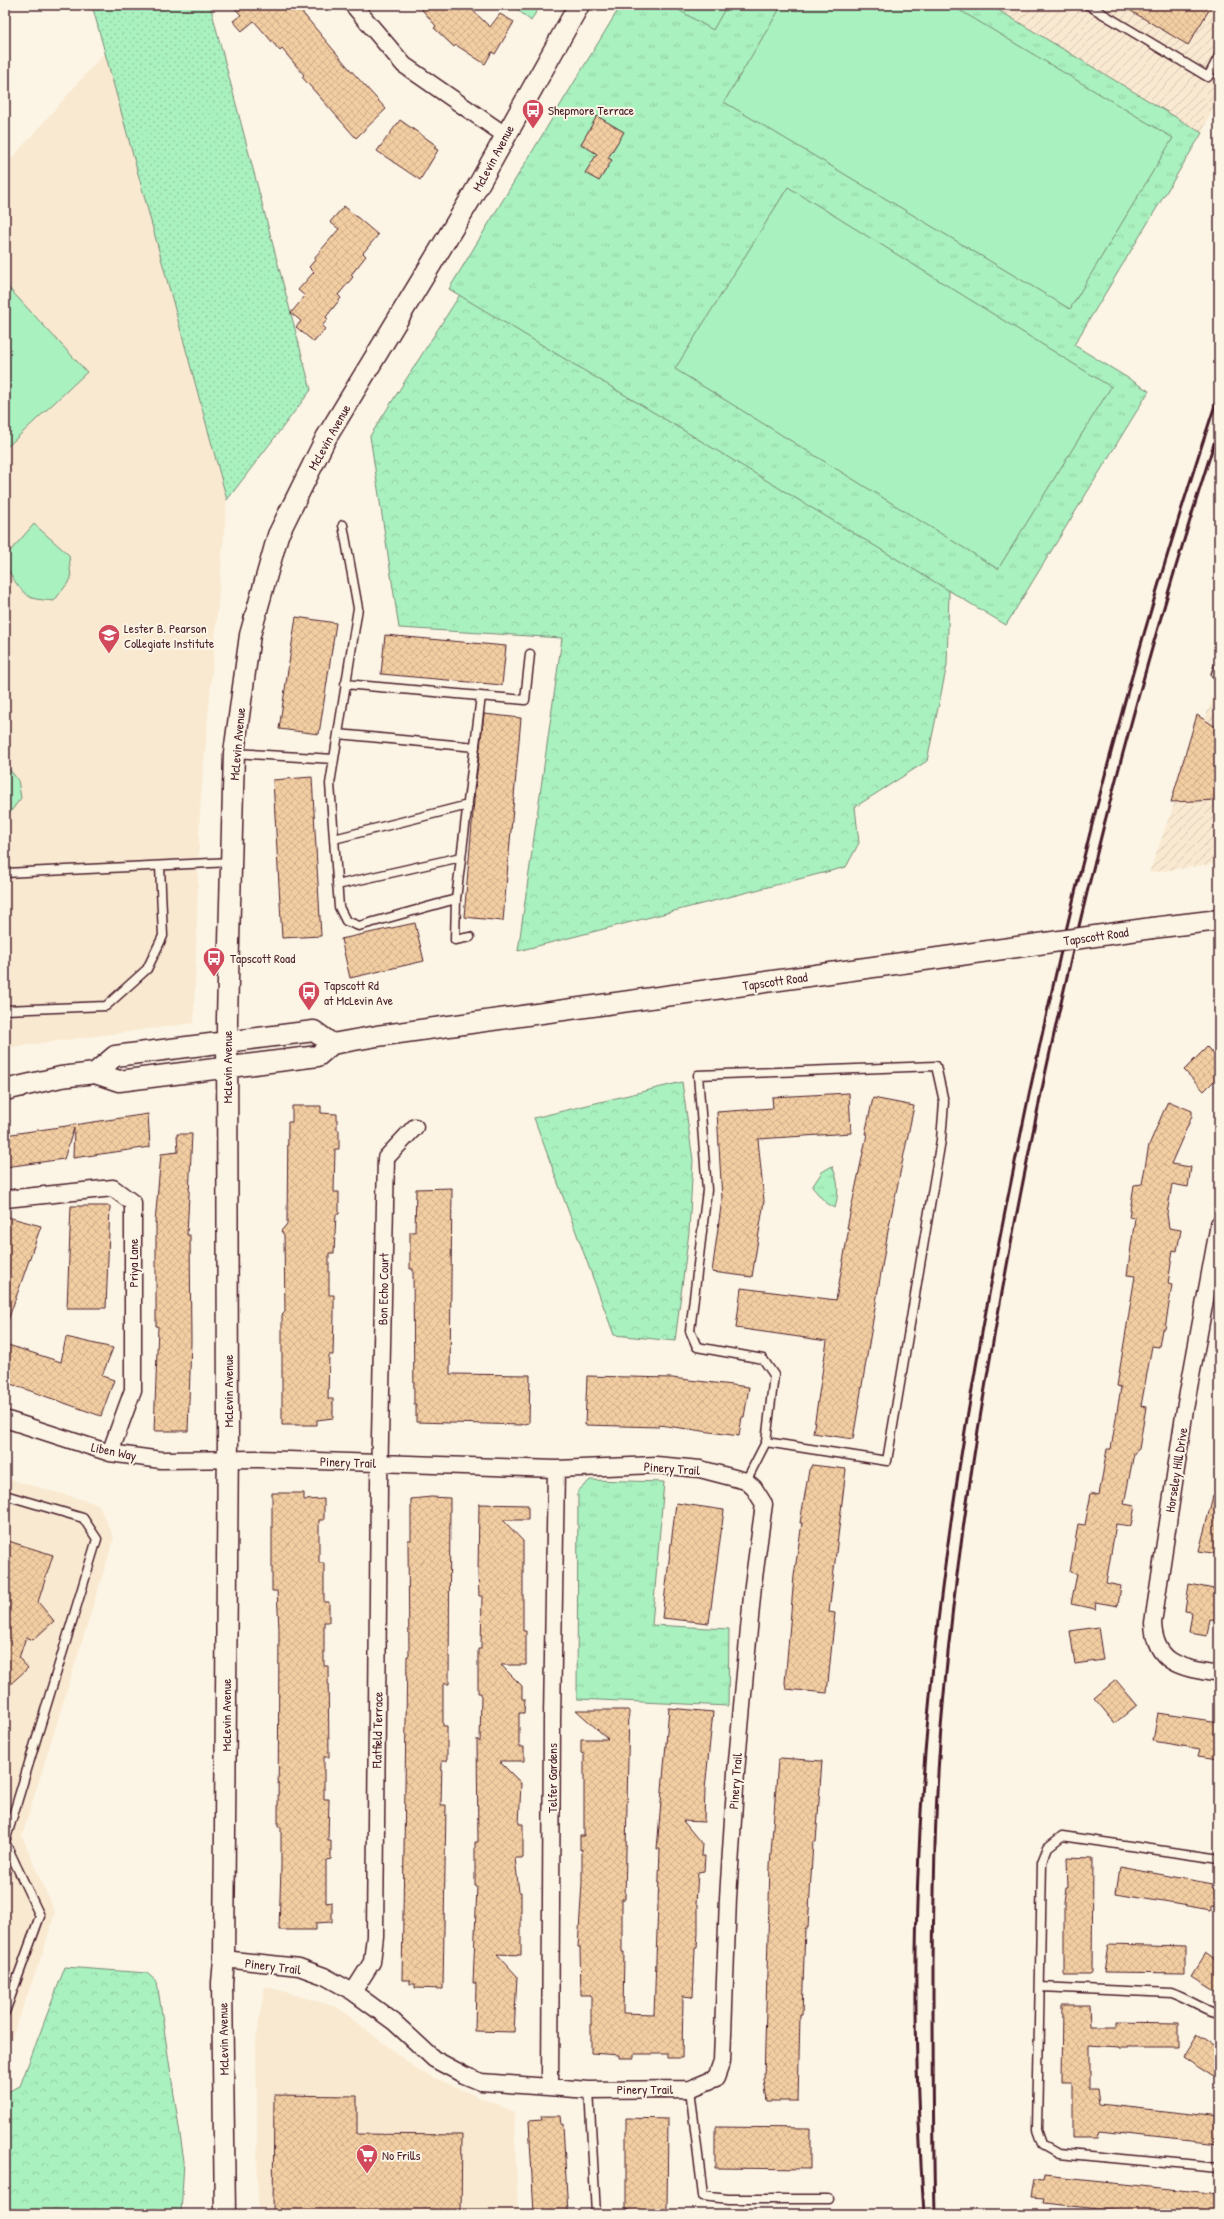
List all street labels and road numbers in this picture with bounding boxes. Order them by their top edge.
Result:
street label: McLevin Avenue [468,122,518,194]
street label: McLevin Avenue [303,401,355,473]
street label: McLevin Avenue [225,707,249,781]
street label: Tapscott Road [1062,923,1130,949]
street label: Tapscott Road [741,968,809,994]
street label: McLevin Avenue [218,1031,236,1103]
street label: Priya Lane [124,1239,142,1287]
street label: Bon Echo Court [373,1252,393,1325]
street label: McLevin Avenue [219,1355,237,1427]
street label: Horseley Hill Drive [1160,1426,1192,1514]
street label: Liben Way [90,1437,139,1465]
street label: Pinery Trail [320,1452,377,1472]
street label: Pinery Trail [643,1457,701,1479]
street label: McLevin Avenue [217,1679,235,1751]
street label: Flatfield Terrace [367,1692,387,1769]
street label: Telfer Gardens [543,1743,561,1813]
street label: Pinery Trail [724,1752,746,1810]
street label: Pinery Trail [244,1954,303,1978]
street label: McLevin Avenue [213,2002,233,2076]
street label: Pinery Trail [617,2080,674,2098]

